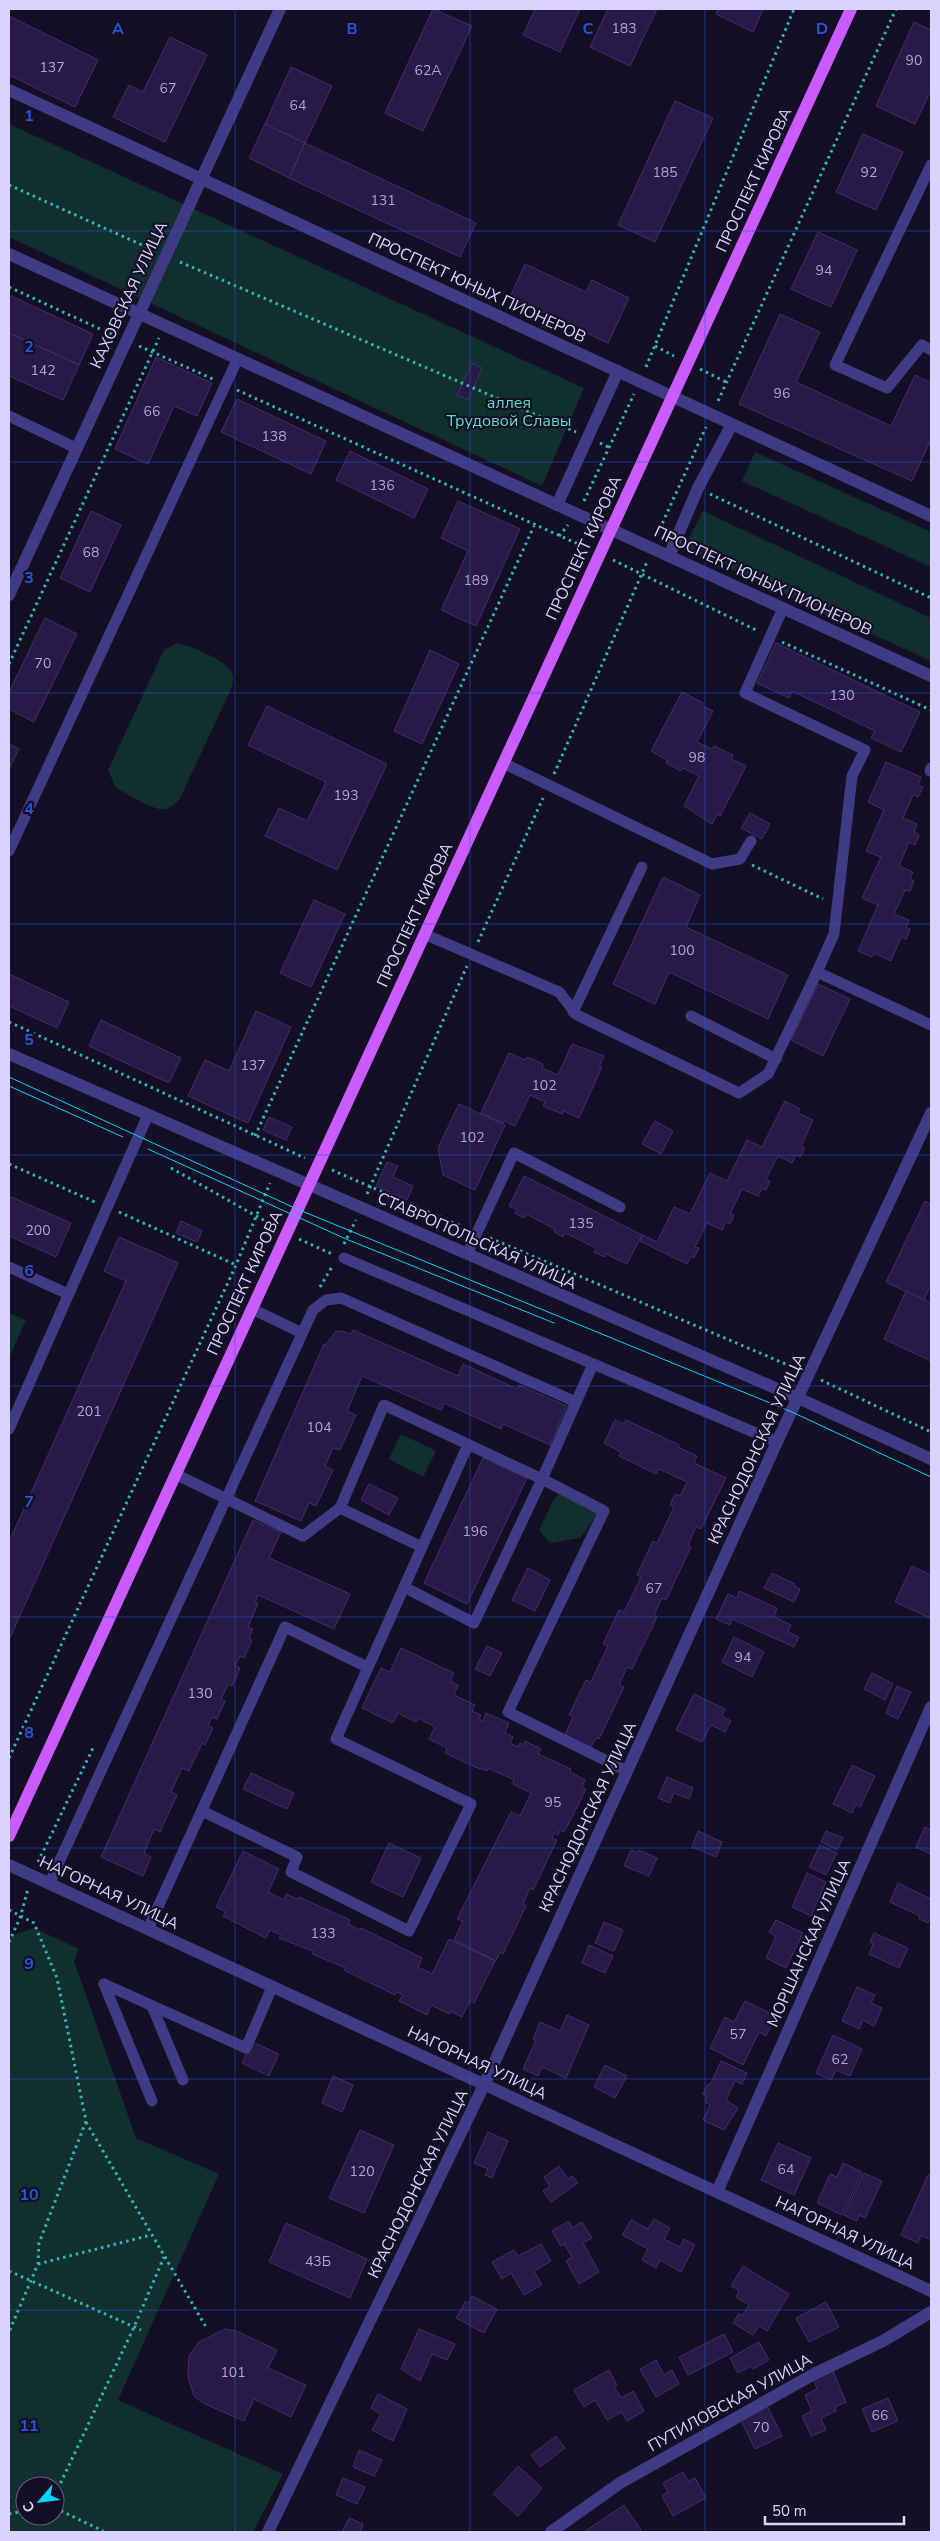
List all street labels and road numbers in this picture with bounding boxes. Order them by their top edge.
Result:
street label: ПРОСПЕКТ КИРОВА [711,104,797,256]
street label: КАХОВСКАЯ УЛИЦА [85,218,173,372]
street label: ПРОСПЕКТ ЮНЫХ ПИОНЕРОВ [365,228,589,348]
street label: ПРОСПЕКТ КИРОВА [541,472,627,624]
street label: ПРОСПЕКТ ЮНЫХ ПИОНЕРОВ [651,521,875,641]
street label: ПРОСПЕКТ КИРОВА [372,839,458,991]
street label: СТАВРОПОЛЬСКАЯ УЛИЦА [374,1187,580,1295]
street label: ПРОСПЕКТ КИРОВА [202,1207,288,1359]
street label: КРАСНОДОНСКАЯ УЛИЦА [703,1350,811,1548]
street label: КРАСНОДОНСКАЯ УЛИЦА [534,1718,642,1916]
street label: НАГОРНАЯ УЛИЦА [36,1851,183,1935]
street label: МОРШАНСКАЯ УЛИЦА [762,1855,856,2031]
street label: НАГОРНАЯ УЛИЦА [404,2021,551,2105]
street label: КРАСНОДОНСКАЯ УЛИЦА [363,2085,474,2282]
street label: НАГОРНАЯ УЛИЦА [772,2191,919,2275]
street label: ПУТИЛОВСКАЯ УЛИЦА [644,2349,816,2457]

